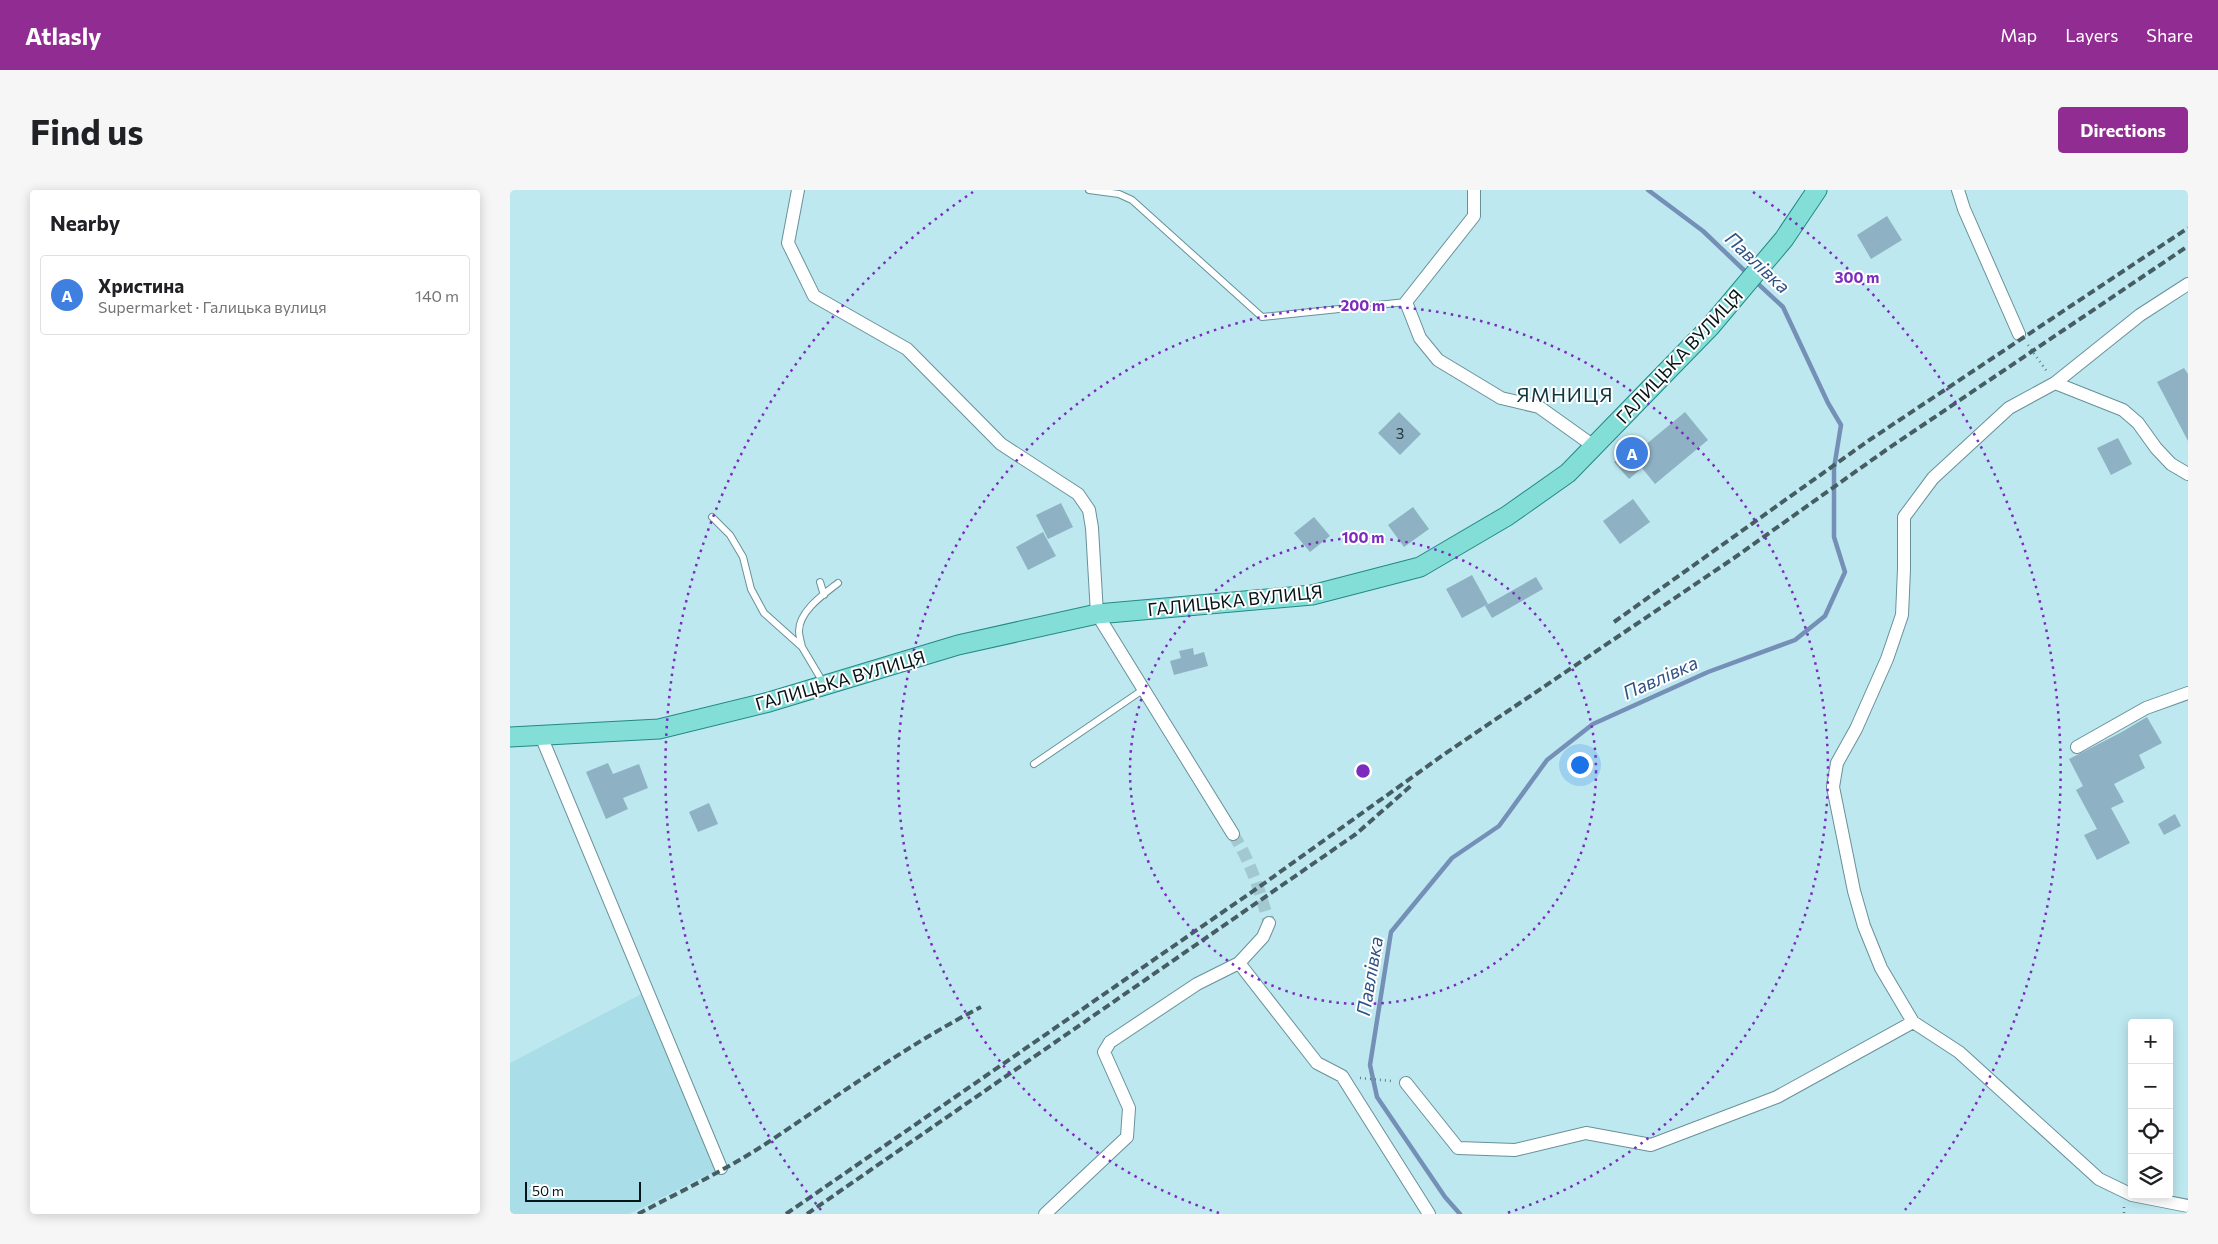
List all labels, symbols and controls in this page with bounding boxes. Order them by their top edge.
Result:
text: Atlasly [25,21,102,50]
text: Map [2000,24,2037,46]
text: Layers [2065,24,2118,46]
text: Share [2146,24,2193,46]
button: Directions [2058,107,2188,153]
text: Find us [30,109,144,152]
text: Nearby [50,210,120,235]
water label: Павлівка [1721,226,1795,298]
text: 300 m [1835,268,1879,286]
text: Христина [98,274,184,297]
street label: ГАЛИЦЬКА ВУЛИЦЯ [1611,284,1747,428]
text: A [61,286,73,305]
text: 140 m [415,286,459,305]
text: 200 m [1341,296,1385,314]
text: Supermarket · Галицька вулиця [98,297,327,316]
district label: ЯМНИЦЯ [1516,382,1614,406]
house number: 3 [1396,424,1404,442]
pin: A [1616,434,1648,472]
text: 100 m [1342,528,1384,546]
street label: ГАЛИЦЬКА ВУЛИЦЯ [1146,580,1324,620]
street label: ГАЛИЦЬКА ВУЛИЦЯ [752,645,928,715]
water label: Павлівка [1619,650,1701,704]
your location [1567,752,1593,778]
centre of rings [1354,762,1372,780]
water label: Павлівка [1351,934,1387,1017]
map controls [2128,1019,2173,1199]
button: + [2128,1019,2173,1064]
button: − [2128,1064,2173,1109]
button: locate [2128,1109,2173,1154]
button: layers [2128,1154,2173,1199]
scale bar [525,1179,641,1202]
text: 50 m [532,1182,564,1199]

